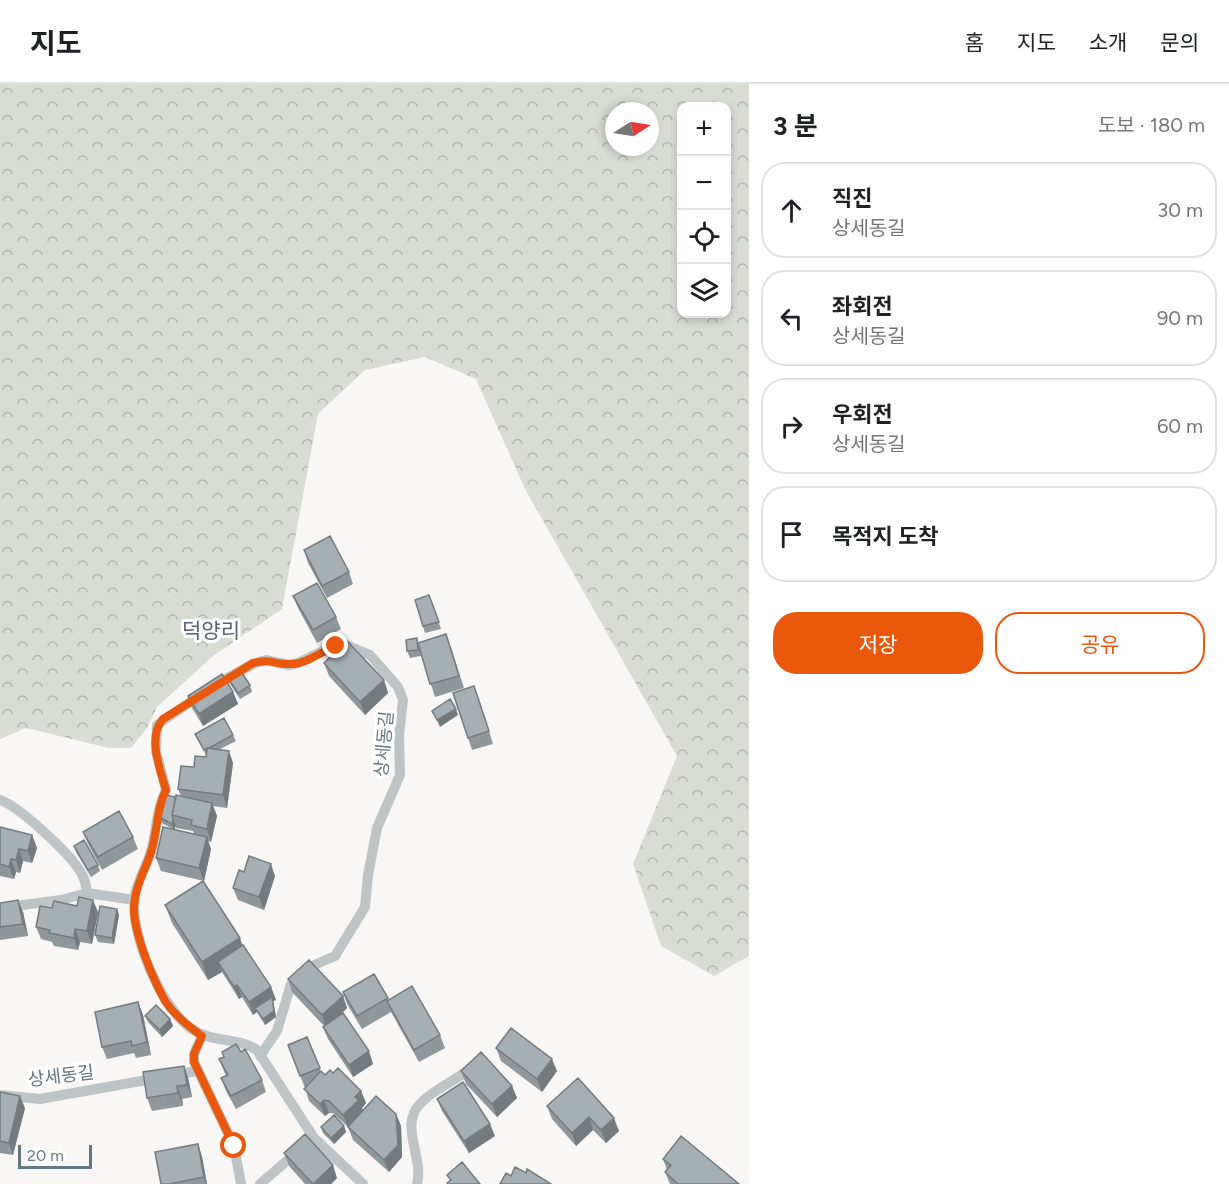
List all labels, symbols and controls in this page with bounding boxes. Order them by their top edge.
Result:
text: 지도 [30,26,82,60]
text: 홈 [965,30,984,55]
text: 지도 [1017,30,1056,55]
text: 소개 [1089,30,1127,55]
text: 문의 [1160,30,1199,55]
north arrow [605,102,659,156]
map controls [677,102,731,318]
button: + [677,102,731,156]
text: 3 분 [773,110,818,142]
text: 도보 · 180 m [1098,113,1205,137]
button: − [677,156,731,210]
text: 직진 [832,185,872,212]
icon: ahead [775,194,808,227]
text: 30 m [1157,198,1203,222]
button: locate [677,210,731,264]
text: 상세동길 [832,216,906,240]
button: layers [677,264,731,318]
text: 좌회전 [832,293,893,320]
icon: left [775,302,808,335]
text: 90 m [1157,306,1203,330]
text: 상세동길 [832,324,906,348]
text: 우회전 [832,401,893,428]
icon: right [775,410,808,443]
text: 60 m [1157,414,1203,438]
text: 상세동길 [832,432,906,456]
icon: arrive [775,518,808,551]
text: 목적지 도착 [832,523,938,550]
button: 저장 [773,612,983,674]
button: 공유 [995,612,1205,674]
district label: 덕양리 [182,618,240,643]
route end [322,632,348,658]
street label: 상세동길 [370,710,398,778]
street label: 상세동길 [27,1061,95,1091]
route start [220,1132,246,1158]
scale bar [18,1142,92,1170]
text: 20 m [27,1146,64,1165]

